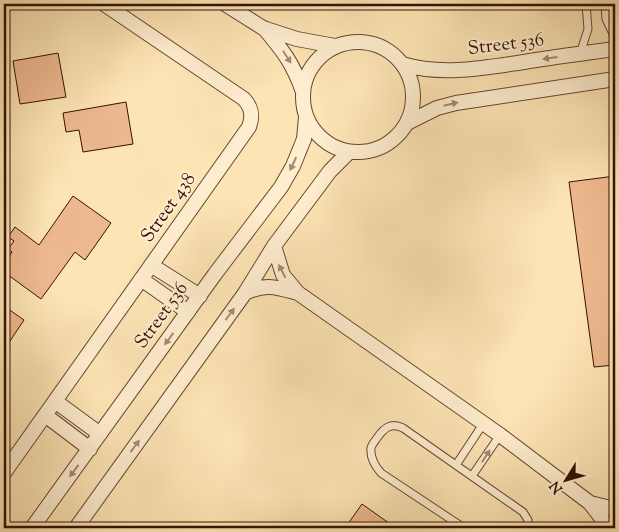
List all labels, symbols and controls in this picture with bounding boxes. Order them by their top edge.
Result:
street label: Street 536 [466,27,546,63]
one-way arrow [282,51,292,64]
one-way arrow [541,54,557,62]
one-way arrow [444,100,459,108]
one-way arrow [289,157,297,171]
street label: Street 438 [135,168,203,248]
one-way arrow [278,264,286,278]
street label: Street 536 [129,277,195,355]
one-way arrow [225,307,235,321]
one-way arrow [164,332,174,346]
one-way arrow [130,440,141,453]
one-way arrow [481,449,491,463]
north arrow [542,454,592,504]
one-way arrow [69,464,79,478]
text: N [546,476,569,497]

